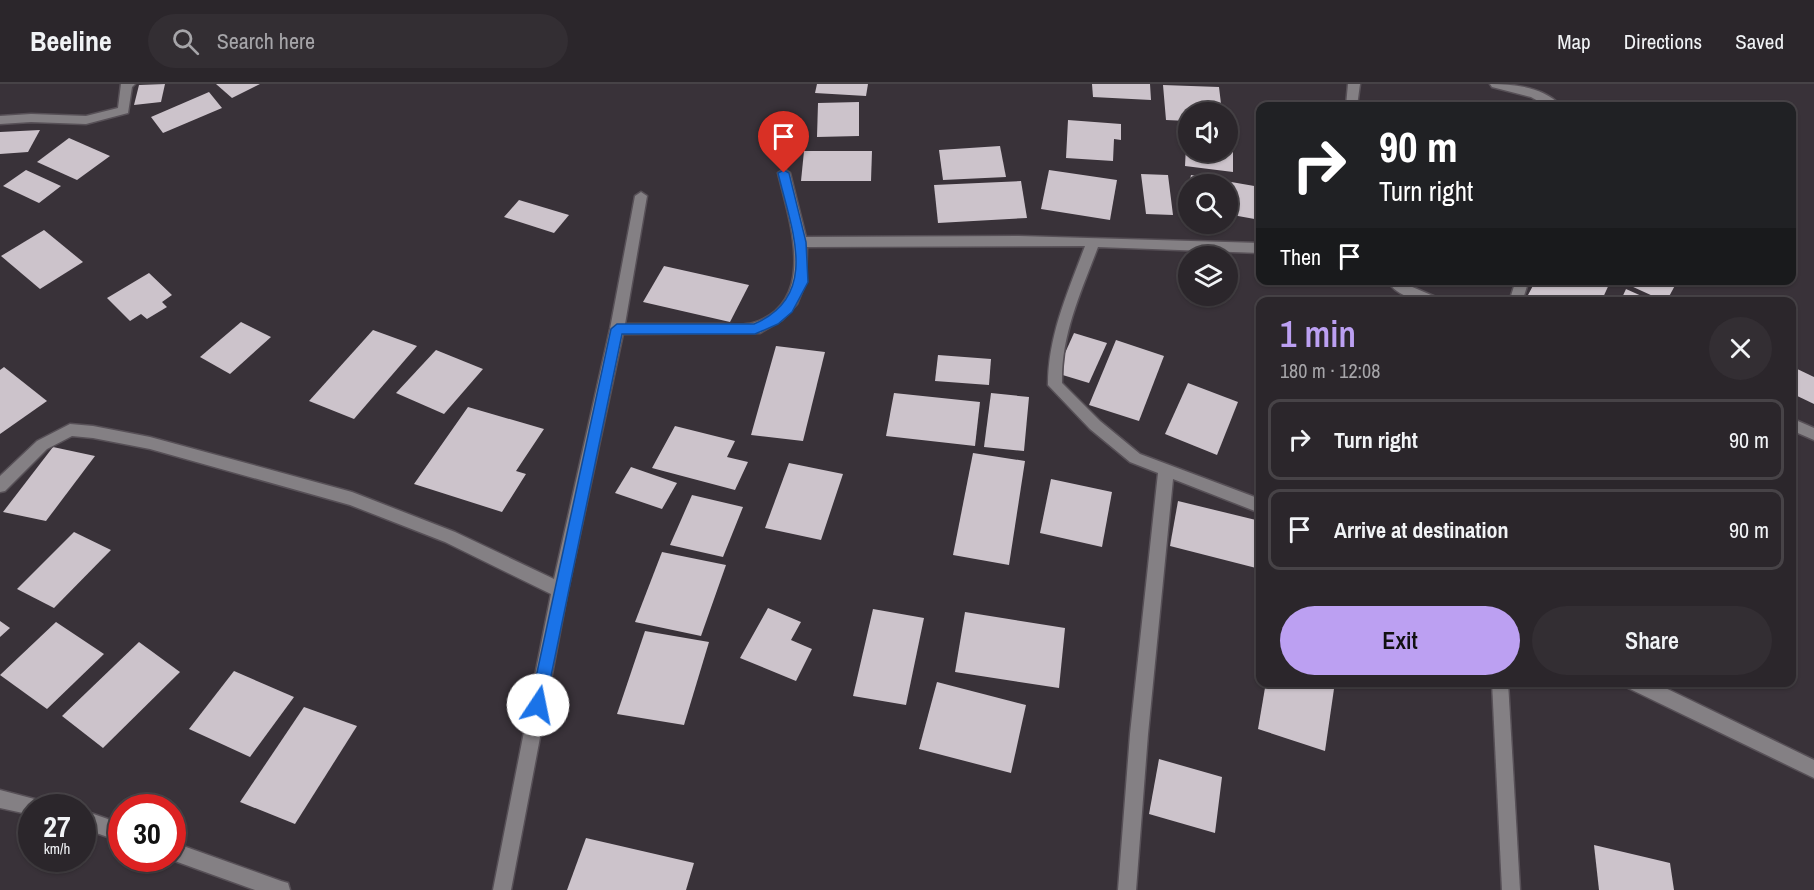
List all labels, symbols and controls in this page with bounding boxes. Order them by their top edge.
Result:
search box [148,14,568,68]
text: Beeline [30,22,112,60]
icon: search [169,25,202,58]
text: Search here [217,26,315,56]
text: Map [1557,27,1591,56]
text: Directions [1624,27,1702,56]
text: Saved [1735,27,1784,56]
map controls [1178,102,1238,306]
button: sound [1178,102,1238,162]
pin [758,111,809,173]
text: 90 m [1379,119,1458,175]
icon: arrive [767,120,800,153]
icon: right [1280,126,1358,204]
text: Turn right [1379,173,1473,209]
button: search [1178,174,1238,234]
icon: arrive [1333,240,1366,273]
text: Then [1280,242,1321,272]
button: layers [1178,246,1238,306]
text: 1 min [1280,310,1356,358]
button: close [1709,317,1772,380]
text: 180 m · 12:08 [1280,357,1380,384]
icon: right [1283,423,1316,456]
text: Turn right [1334,425,1418,455]
text: 90 m [1729,425,1769,455]
icon: arrive [1283,513,1316,546]
text: Arrive at destination [1334,515,1508,545]
text: 90 m [1729,515,1769,545]
button: Exit [1280,606,1520,675]
button: Share [1532,606,1772,675]
position arrow [506,673,570,737]
speed limit sign: 30 [108,794,186,872]
text: 27 [43,806,71,846]
text: km/h [44,838,70,859]

